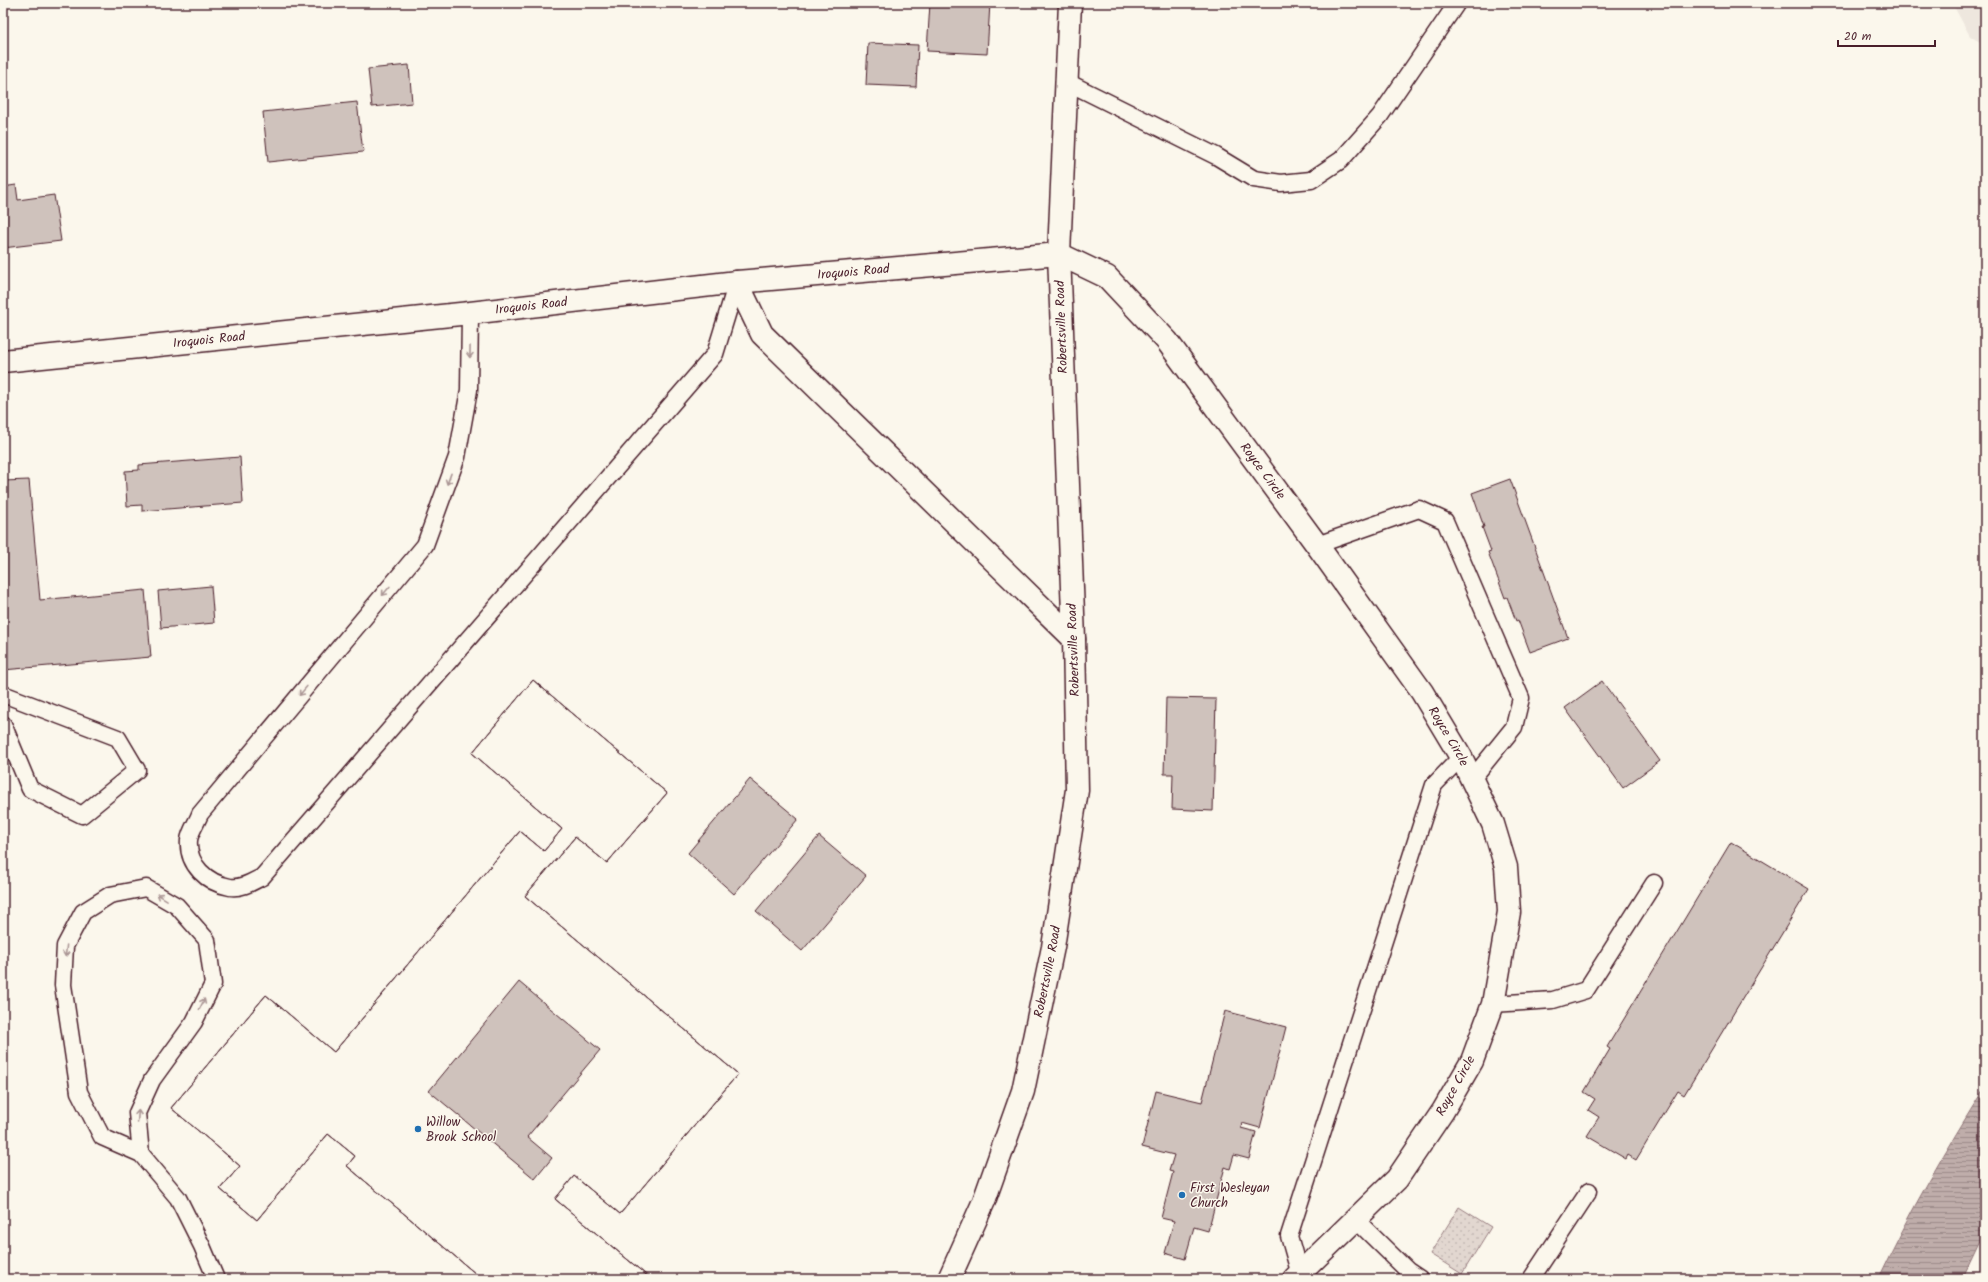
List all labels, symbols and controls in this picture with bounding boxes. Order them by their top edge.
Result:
scale bar [1838,22,1935,48]
text: 20 m [1844,27,1872,46]
street label: Iroquois Road [816,258,891,285]
street label: Robertsville Road [1050,280,1074,374]
street label: Iroquois Road [494,291,569,321]
street label: Iroquois Road [172,326,247,354]
one-way arrow [466,345,473,358]
street label: Royce Circle [1235,438,1291,504]
one-way arrow [445,473,453,485]
one-way arrow [382,586,391,596]
street label: Robertsville Road [1062,603,1086,697]
one-way arrow [299,685,308,696]
street label: Royce Circle [1422,702,1474,770]
one-way arrow [157,893,168,901]
street label: Robertsville Road [1028,924,1067,1020]
one-way arrow [62,944,69,957]
one-way arrow [199,999,207,1011]
street label: Royce Circle [1431,1052,1481,1120]
one-way arrow [135,1110,142,1123]
place label: Willow Brook School [426,1112,496,1148]
marker: Willow Brook School [413,1124,423,1134]
place label: First Wesleyan Church [1190,1178,1270,1214]
marker: First Wesleyan Church [1177,1190,1187,1200]

